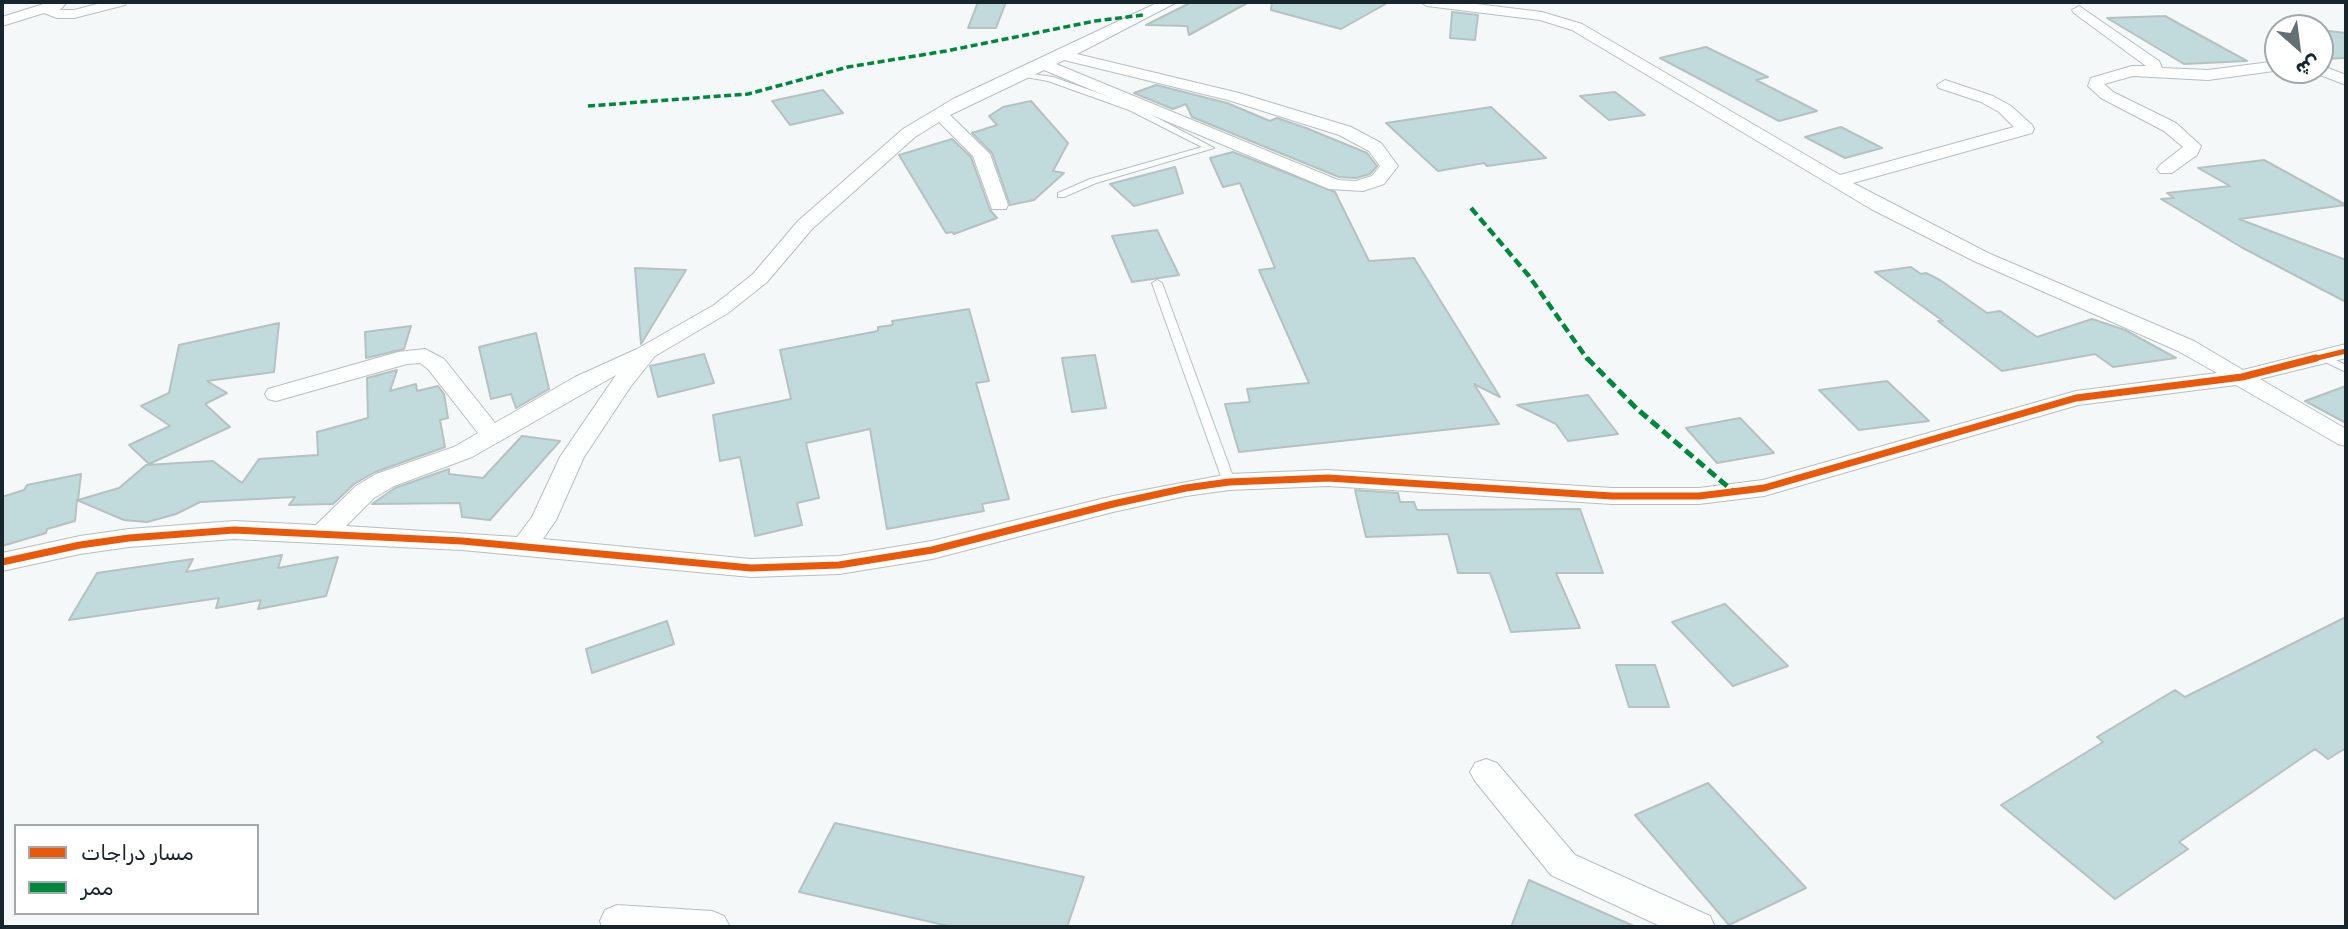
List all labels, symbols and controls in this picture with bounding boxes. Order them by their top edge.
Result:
north arrow [2264,14,2334,84]
text: ش [2292,50,2324,82]
legend [14,824,259,915]
text: مسار دراجات [81,840,194,865]
text: ممر [81,875,113,900]

